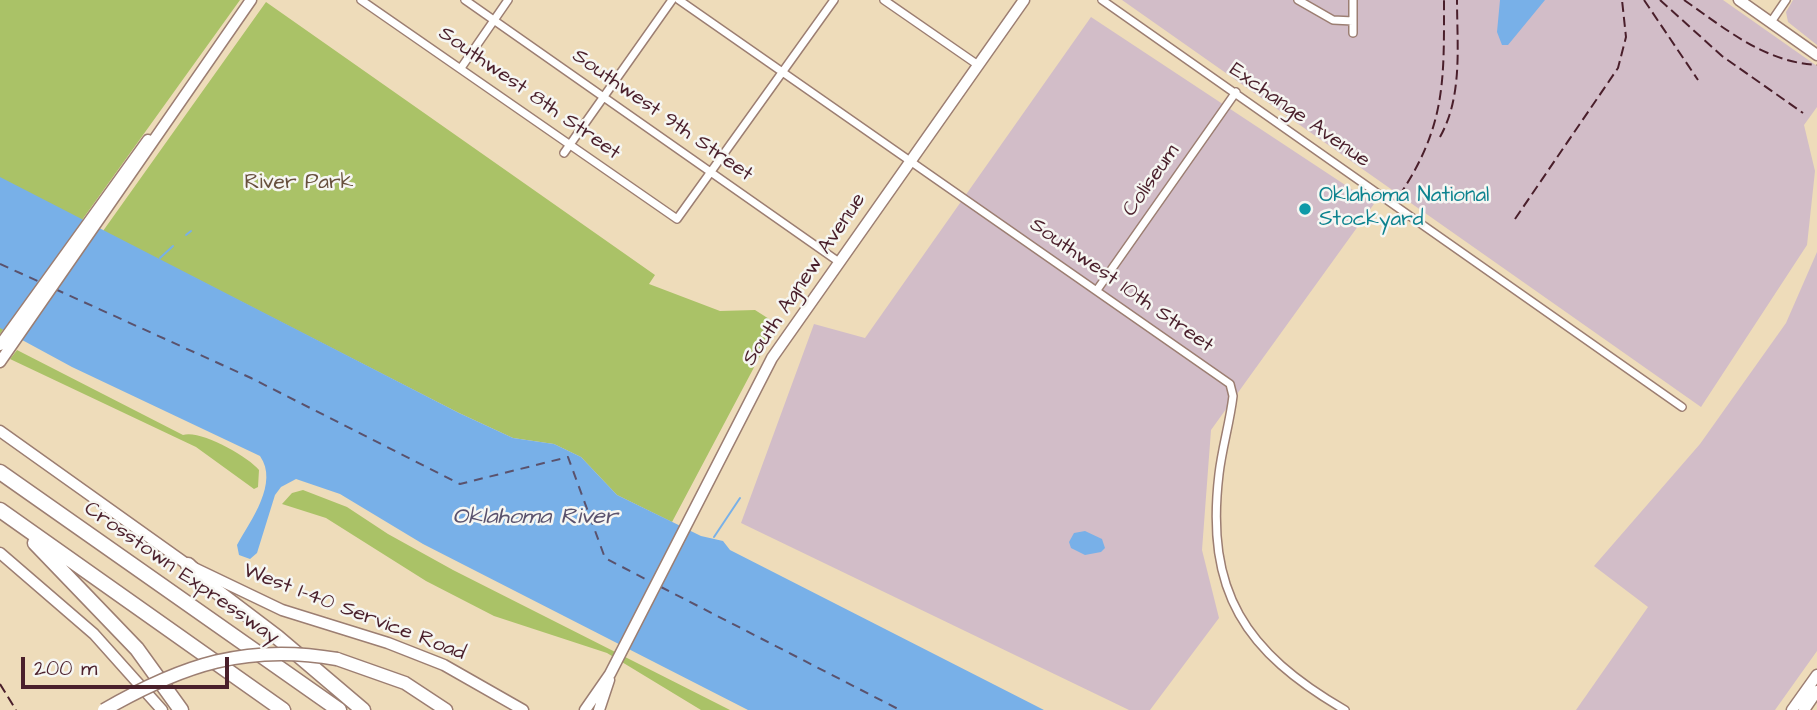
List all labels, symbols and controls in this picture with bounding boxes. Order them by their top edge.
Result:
street label: Southwest 8th Street [433,22,625,166]
street label: Southwest 9th Street [567,44,757,188]
street label: Exchange Avenue [1224,58,1374,174]
street label: Coliseum [1118,140,1186,222]
park label: River Park [245,171,353,197]
place label: Oklahoma National Stockyard [1319,184,1489,234]
street label: South Agnew Avenue [738,189,872,371]
marker: Oklahoma National Stockyard [1297,201,1313,217]
street label: Southwest 10th Street [1024,213,1218,359]
street label: Crosstown Expressway [78,497,284,651]
water label: Oklahoma River [453,504,617,532]
street label: West I-40 Service Road [239,559,469,667]
scale bar [24,644,233,688]
text: 200 m [34,654,97,683]

